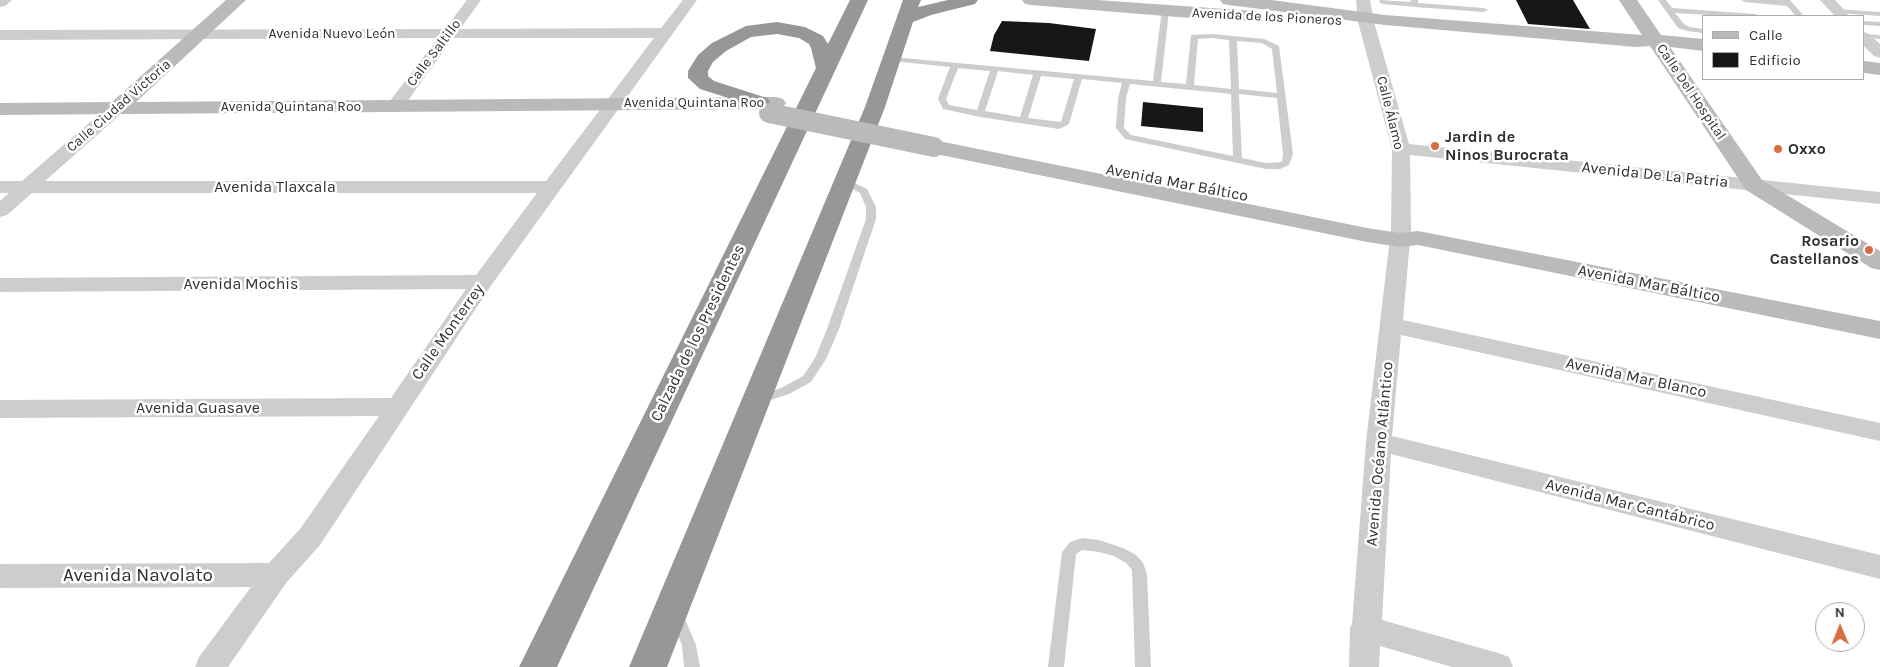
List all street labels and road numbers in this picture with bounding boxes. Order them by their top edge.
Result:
street label: Avenida de los Pioneros [1192,5,1342,29]
street label: Calle Saltillo [403,16,465,90]
street label: Avenida Nuevo León [269,26,395,42]
street label: Calle Del Hospital [1653,41,1729,143]
street label: Calle Ciudad Victoria [63,56,175,156]
street label: Calle Álamo [1373,75,1407,151]
street label: Avenida Quintana Roo [624,95,764,111]
street label: Avenida Quintana Roo [221,99,361,115]
street label: Avenida De La Patria [1581,158,1729,192]
street label: Avenida Mar Báltico [1104,160,1250,206]
street label: Avenida Tlaxcala [214,177,336,197]
street label: Calzada de los Presidentes [647,241,749,425]
street label: Avenida Mar Báltico [1576,261,1722,307]
street label: Avenida Mochis [184,274,298,294]
street label: Calle Monterrey [408,280,488,384]
street label: Avenida Mar Blanco [1564,354,1708,402]
street label: Avenida Océano Atlántico [1362,361,1398,547]
street label: Avenida Guasave [136,398,260,418]
street label: Avenida Mar Cantábrico [1543,475,1717,535]
street label: Avenida Navolato [63,565,213,587]

